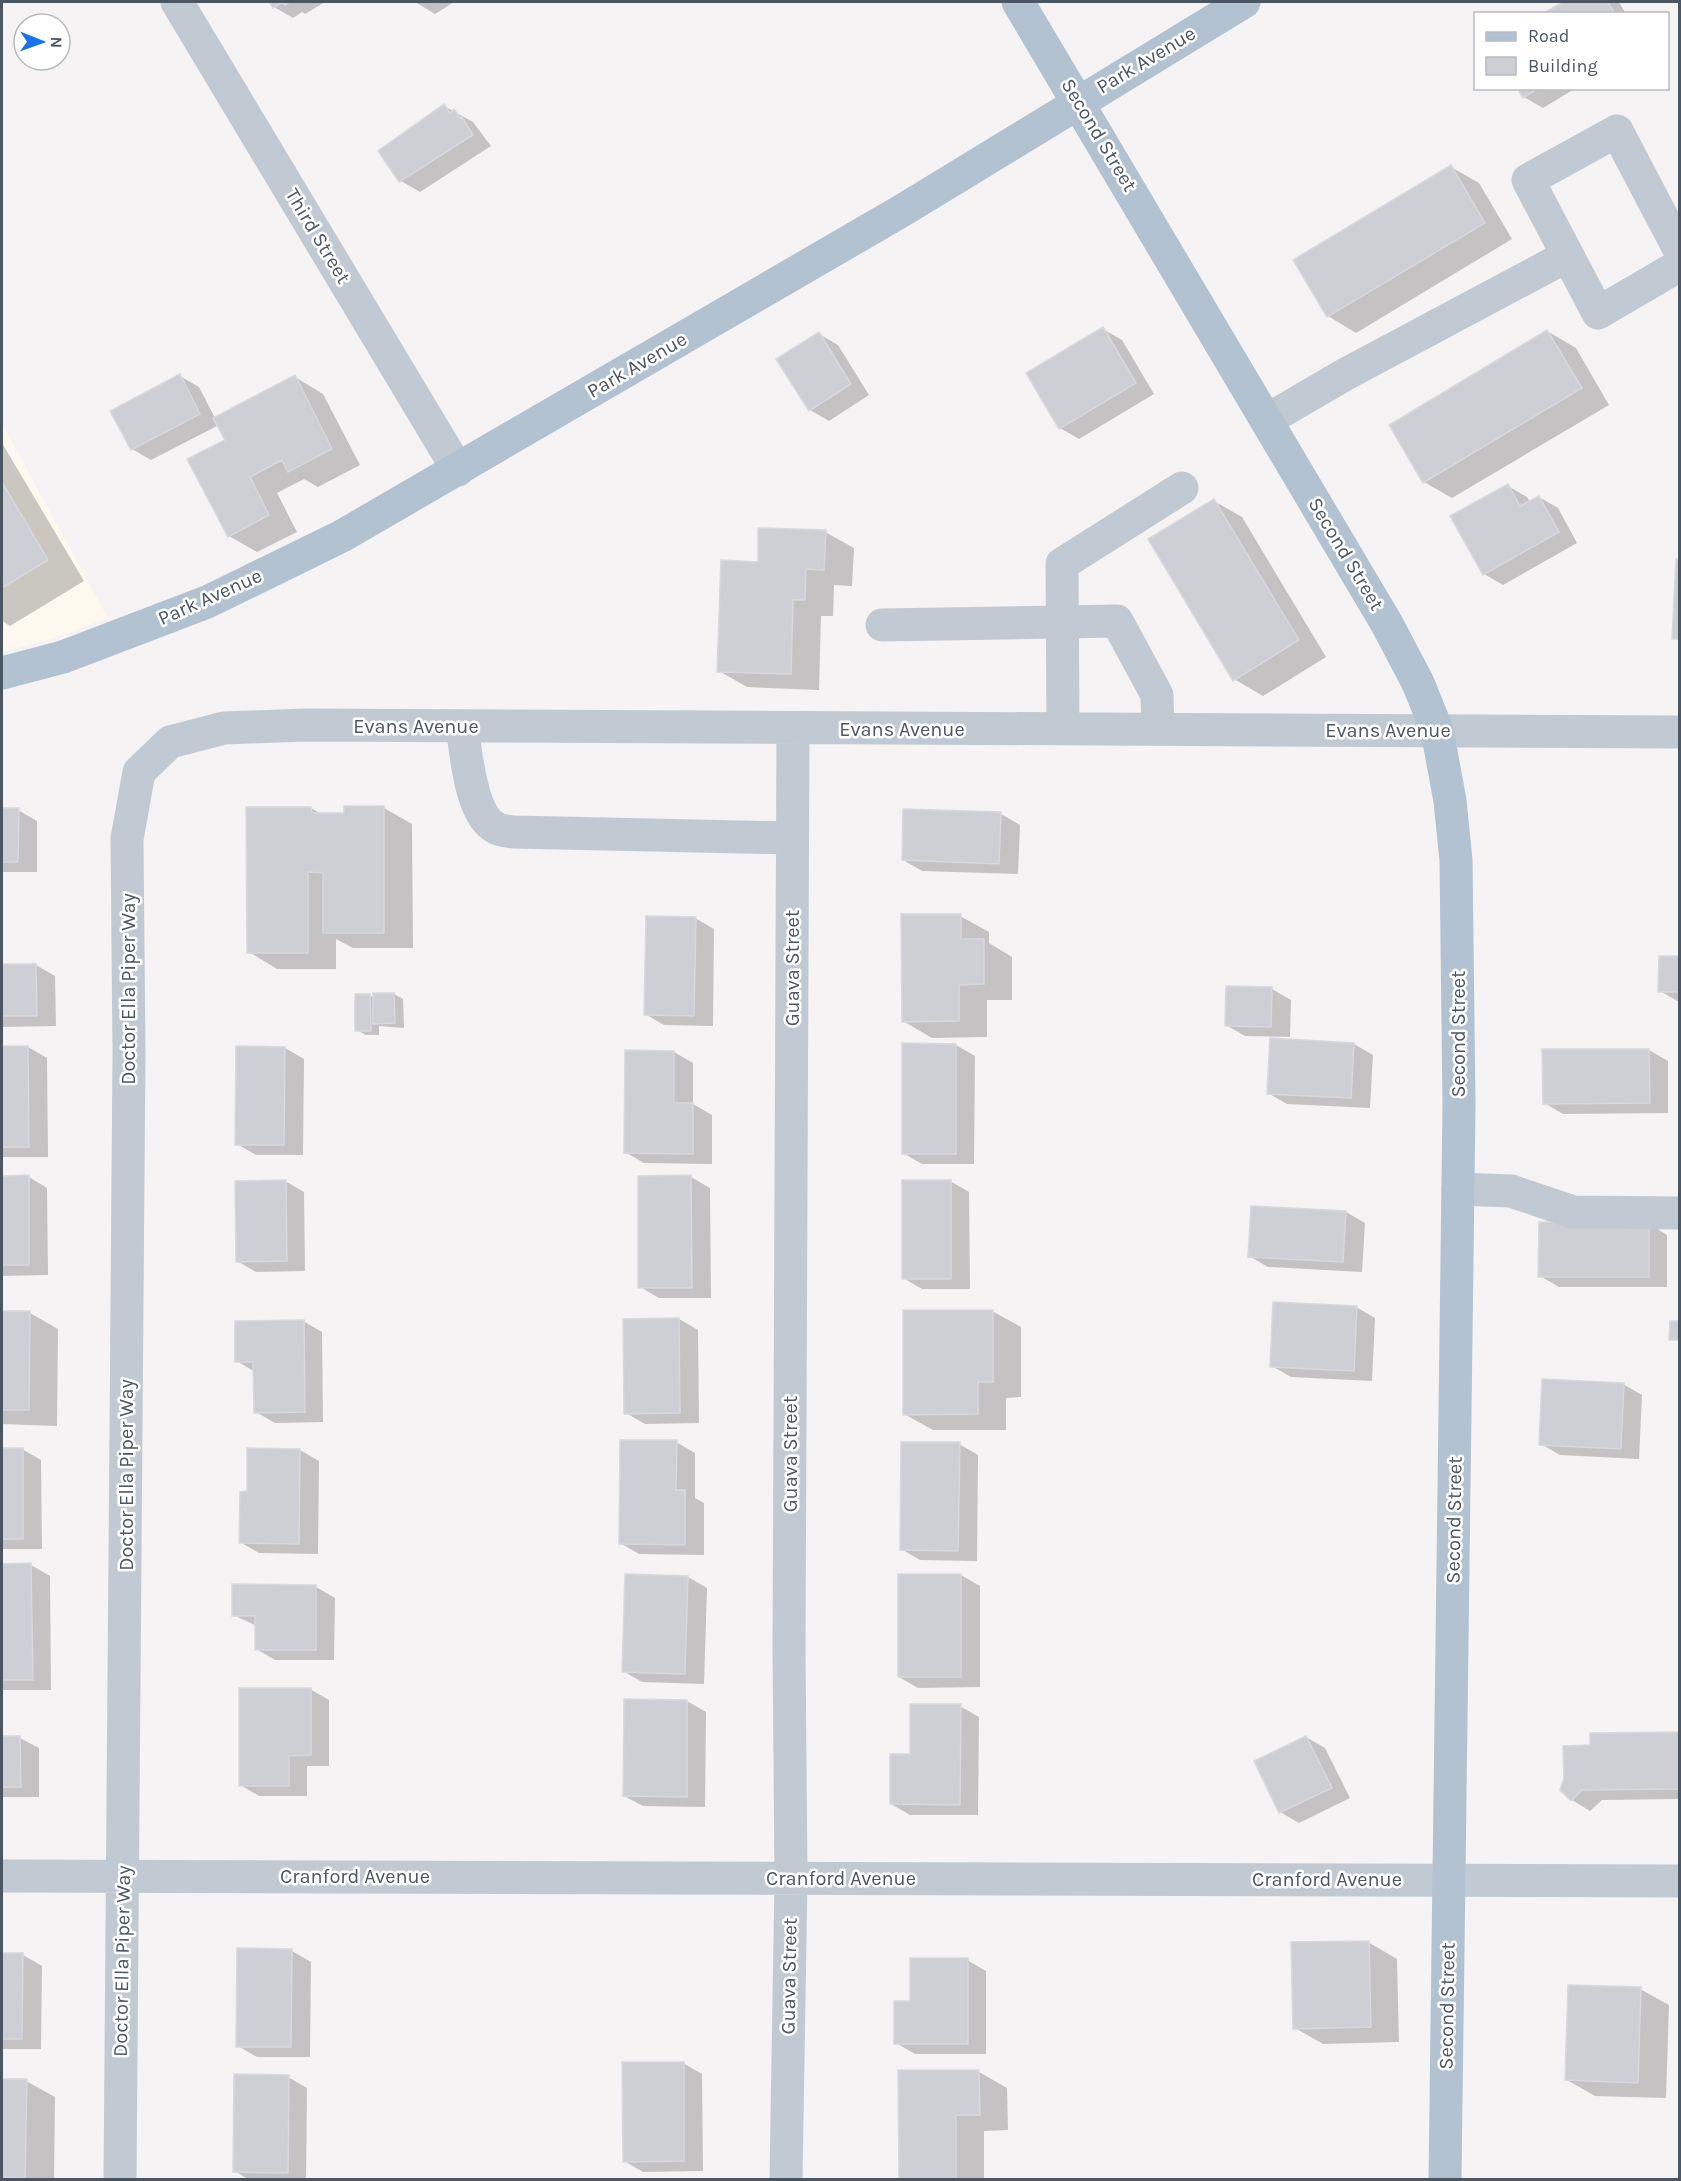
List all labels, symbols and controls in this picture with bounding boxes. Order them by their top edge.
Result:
north arrow [12,12,72,72]
legend [1474,12,1669,90]
street label: Park Avenue [1092,22,1200,98]
text: Road [1528,25,1569,47]
text: N [47,36,66,48]
text: Building [1528,55,1598,77]
street label: Second Street [1056,75,1142,196]
street label: Third Street [281,184,356,288]
street label: Park Avenue [583,327,691,403]
street label: Second Street [1303,494,1389,615]
street label: Park Avenue [155,564,265,630]
street label: Evans Avenue [353,715,479,738]
street label: Evans Avenue [839,718,965,741]
street label: Evans Avenue [1325,719,1451,742]
street label: Doctor Ella Piper Way [117,893,140,1085]
street label: Guava Street [781,909,804,1026]
street label: Second Street [1447,970,1470,1098]
street label: Doctor Ella Piper Way [115,1379,138,1571]
street label: Guava Street [779,1395,802,1512]
street label: Second Street [1441,1456,1467,1584]
street label: Doctor Ella Piper Way [109,1865,135,2057]
street label: Cranford Avenue [280,1865,430,1888]
street label: Cranford Avenue [766,1867,916,1890]
street label: Cranford Avenue [1252,1868,1402,1891]
street label: Guava Street [776,1917,802,2035]
street label: Second Street [1434,1942,1460,2070]

